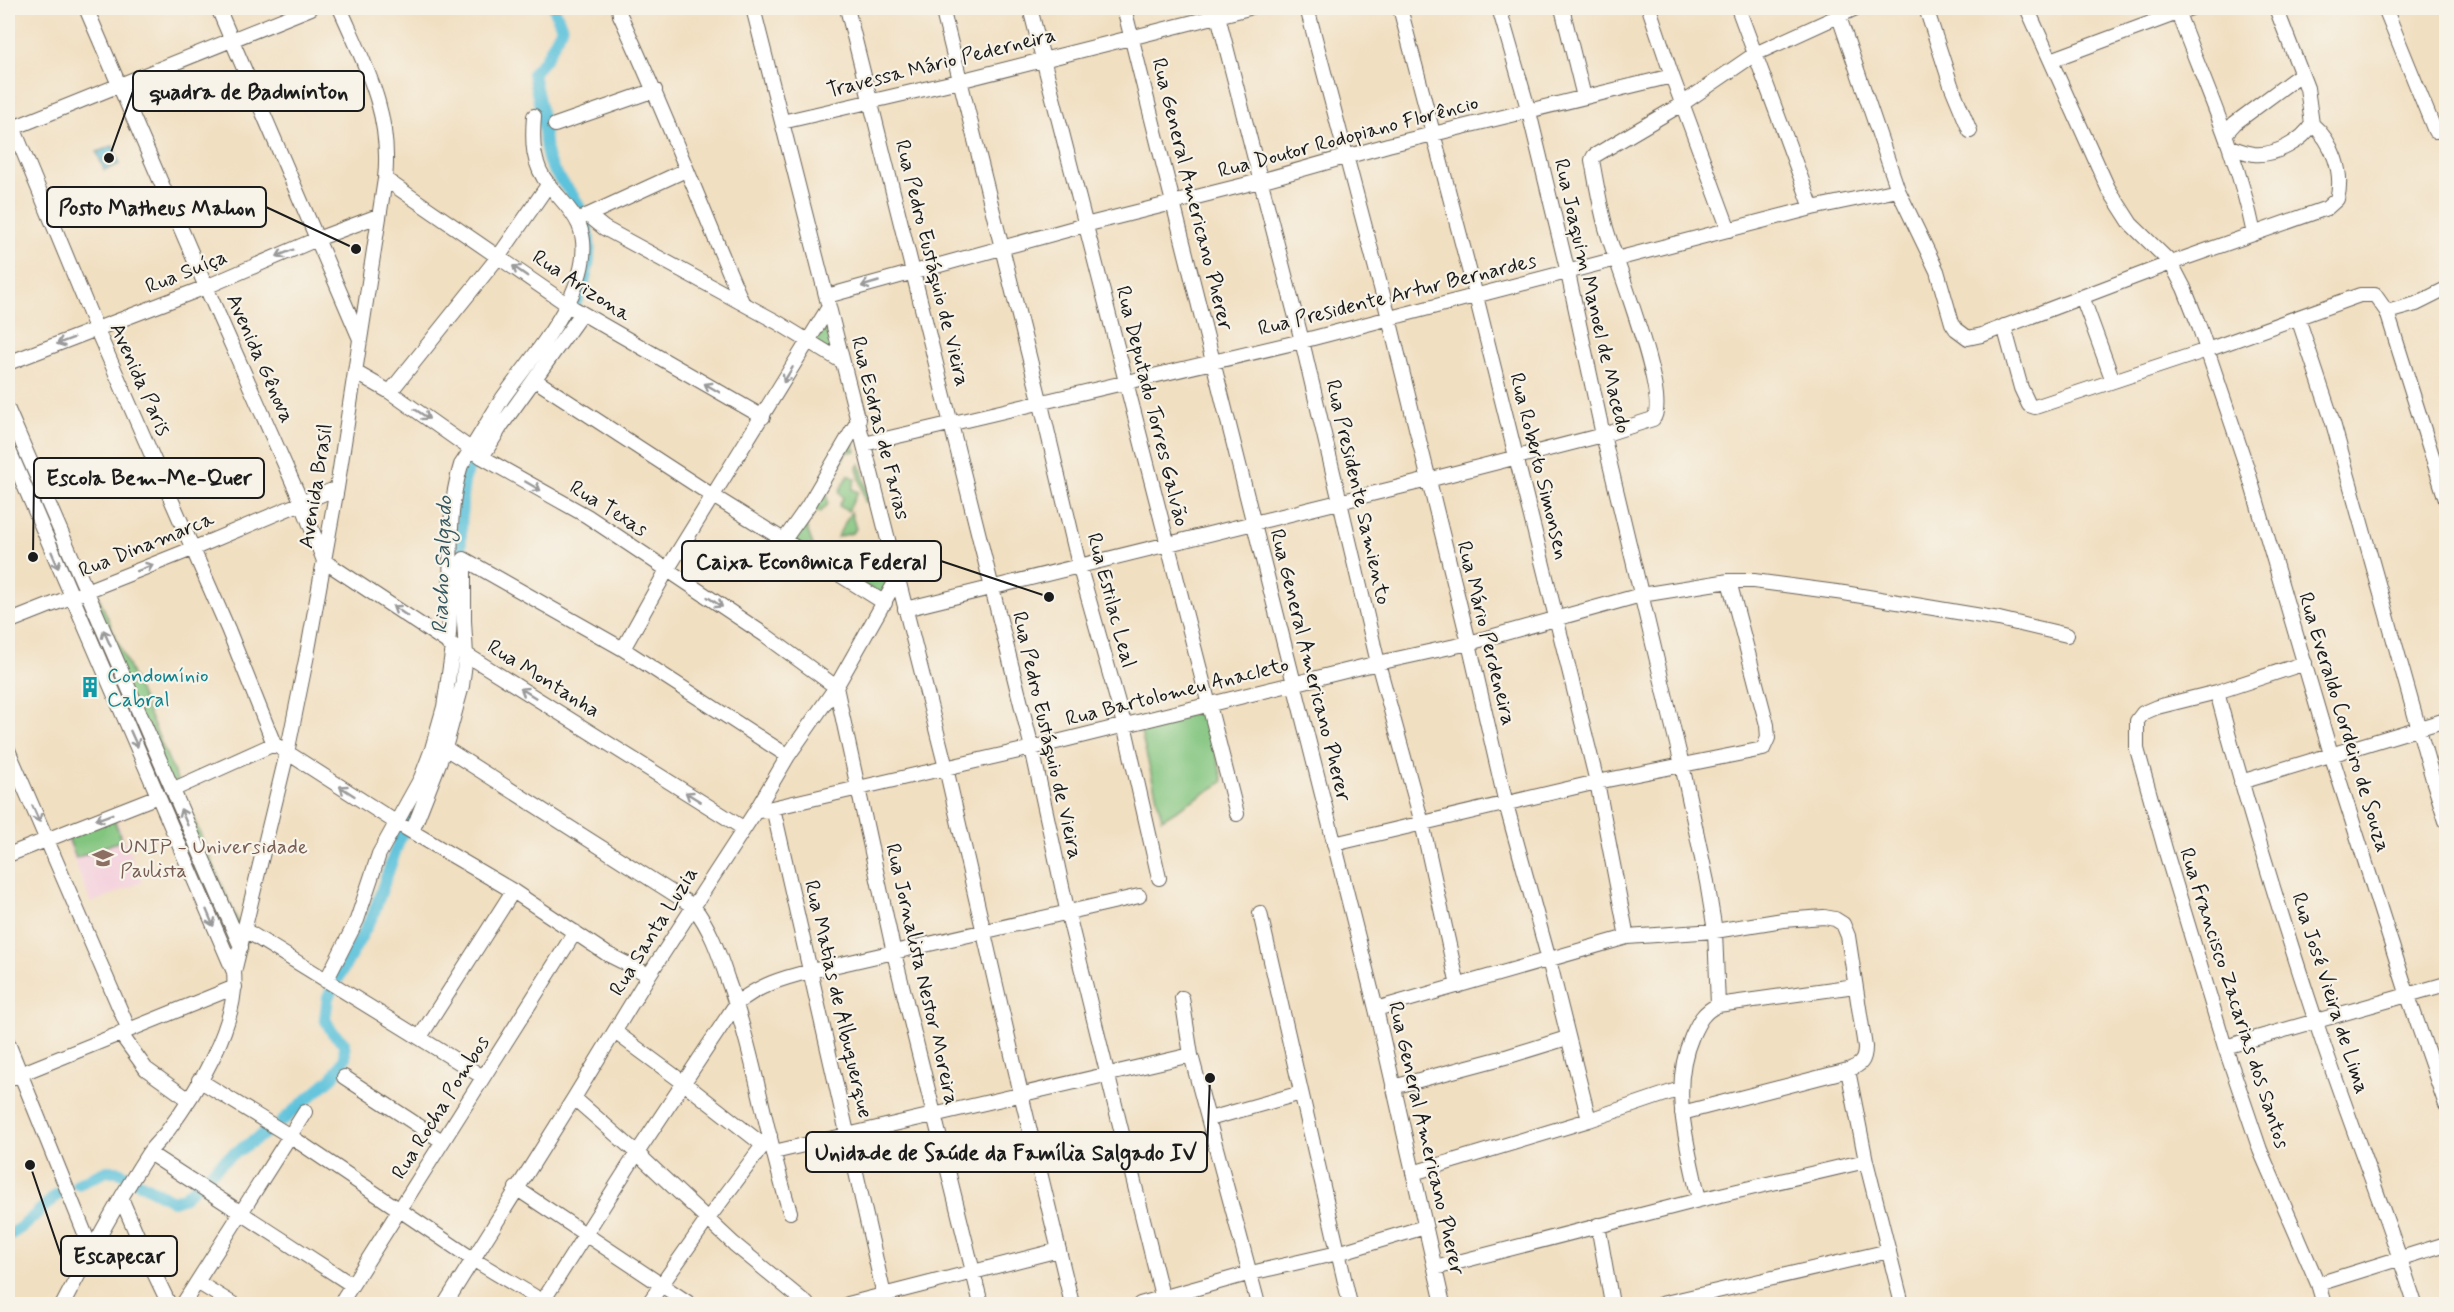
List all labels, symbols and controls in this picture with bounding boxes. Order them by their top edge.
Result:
street label: Travessa Mário Pederneira [824,21,1059,105]
street label: Rua General Americano Pherer [1145,55,1240,334]
callout: quadra de Badminton [133,71,364,111]
text: quadra de Badminton [149,79,348,107]
street label: Rua Doutor Rodopiano Florêncio [1215,89,1482,185]
street label: Rua Pedro Eustáquio de Vieira [888,137,976,390]
street label: Rua Joaquim Manoel de Macedo [1547,156,1637,436]
callout: Posto Matheus Mahon [47,187,266,227]
text: Posto Matheus Mahon [59,195,255,223]
street label: Rua Suíça [141,243,231,301]
street label: Rua Arizona [527,243,637,328]
street label: Rua Presidente Artur Bernardes [1255,247,1539,343]
one-way arrow [276,248,295,259]
one-way arrow [512,265,528,277]
one-way arrow [861,279,880,290]
street label: Rua Deputado Torres Galvão [1109,283,1196,530]
street label: Avenida Gênova [219,290,301,427]
street label: Avenida Paris [103,319,177,440]
street label: Rua Esdras de Farias [844,334,916,523]
one-way arrow [56,336,75,347]
one-way arrow [782,366,794,383]
street label: Rua Roberto Simonsen [1502,370,1576,563]
street label: Rua Presidente Samiento [1319,377,1398,607]
one-way arrow [704,382,721,394]
one-way arrow [413,408,430,420]
street label: Avenida Brasil [292,422,340,551]
callout: Escola Bem-Me-Quer [34,458,264,498]
text: Escola Bem-Me-Quer [46,465,253,493]
street label: Rua Texas [564,474,653,544]
one-way arrow [524,480,541,492]
water label: Riacho Salgado [427,495,461,634]
street label: Rua Dinamarca [74,505,219,585]
street label: Rua General Americano Pherer [1263,526,1358,805]
street label: Rua Estilac Leal [1080,530,1142,671]
street label: Rua Mário Perdeneira [1450,538,1522,728]
callout: Caixa Econômica Federal [682,541,941,581]
text: Caixa Econômica Federal [696,549,927,577]
one-way arrow [50,550,61,569]
one-way arrow [135,562,154,573]
street label: Rua Everaldo Cordeiro de Souza [2291,589,2397,856]
one-way arrow [706,596,723,608]
one-way arrow [391,604,408,617]
street label: Rua Pedro Eustáquio de Vieira [1005,609,1089,862]
one-way arrow [100,629,112,647]
street label: Rua Montanha [482,633,605,725]
street label: Rua Bartolomeu Anacleto [1063,651,1292,733]
place label: Condomínio Cabral [107,662,209,714]
building icon: Condomínio Cabral [78,675,102,699]
one-way arrow [520,687,537,699]
one-way arrow [128,729,140,747]
one-way arrow [339,785,356,798]
one-way arrow [685,791,702,804]
one-way arrow [30,804,42,822]
one-way arrow [178,808,189,826]
one-way arrow [95,812,114,823]
place label: UNIP - Universidade Paulista [120,833,308,885]
street label: Rua Jornalista Nestor Moreira [878,841,966,1108]
street label: Rua Francisco Zacarias dos Santos [2172,844,2296,1152]
school or university icon: UNIP - Universidade Paulista [91,846,115,870]
street label: Rua Santa Luzia [603,862,705,1001]
street label: Rua Matias de Albuquerque [797,877,879,1121]
street label: Rua José Vieira de Lima [2284,889,2376,1098]
one-way arrow [206,909,217,927]
street label: Rua General Americano Pherer [1381,999,1471,1278]
street label: Rua Rocha Pombos [385,1030,496,1185]
callout: Unidade de Saúde da Família Salgado IV [806,1132,1207,1172]
text: Unidade de Saúde da Família Salgado IV [815,1140,1198,1171]
callout: Escapecar [61,1236,177,1276]
text: Escapecar [73,1243,166,1271]

